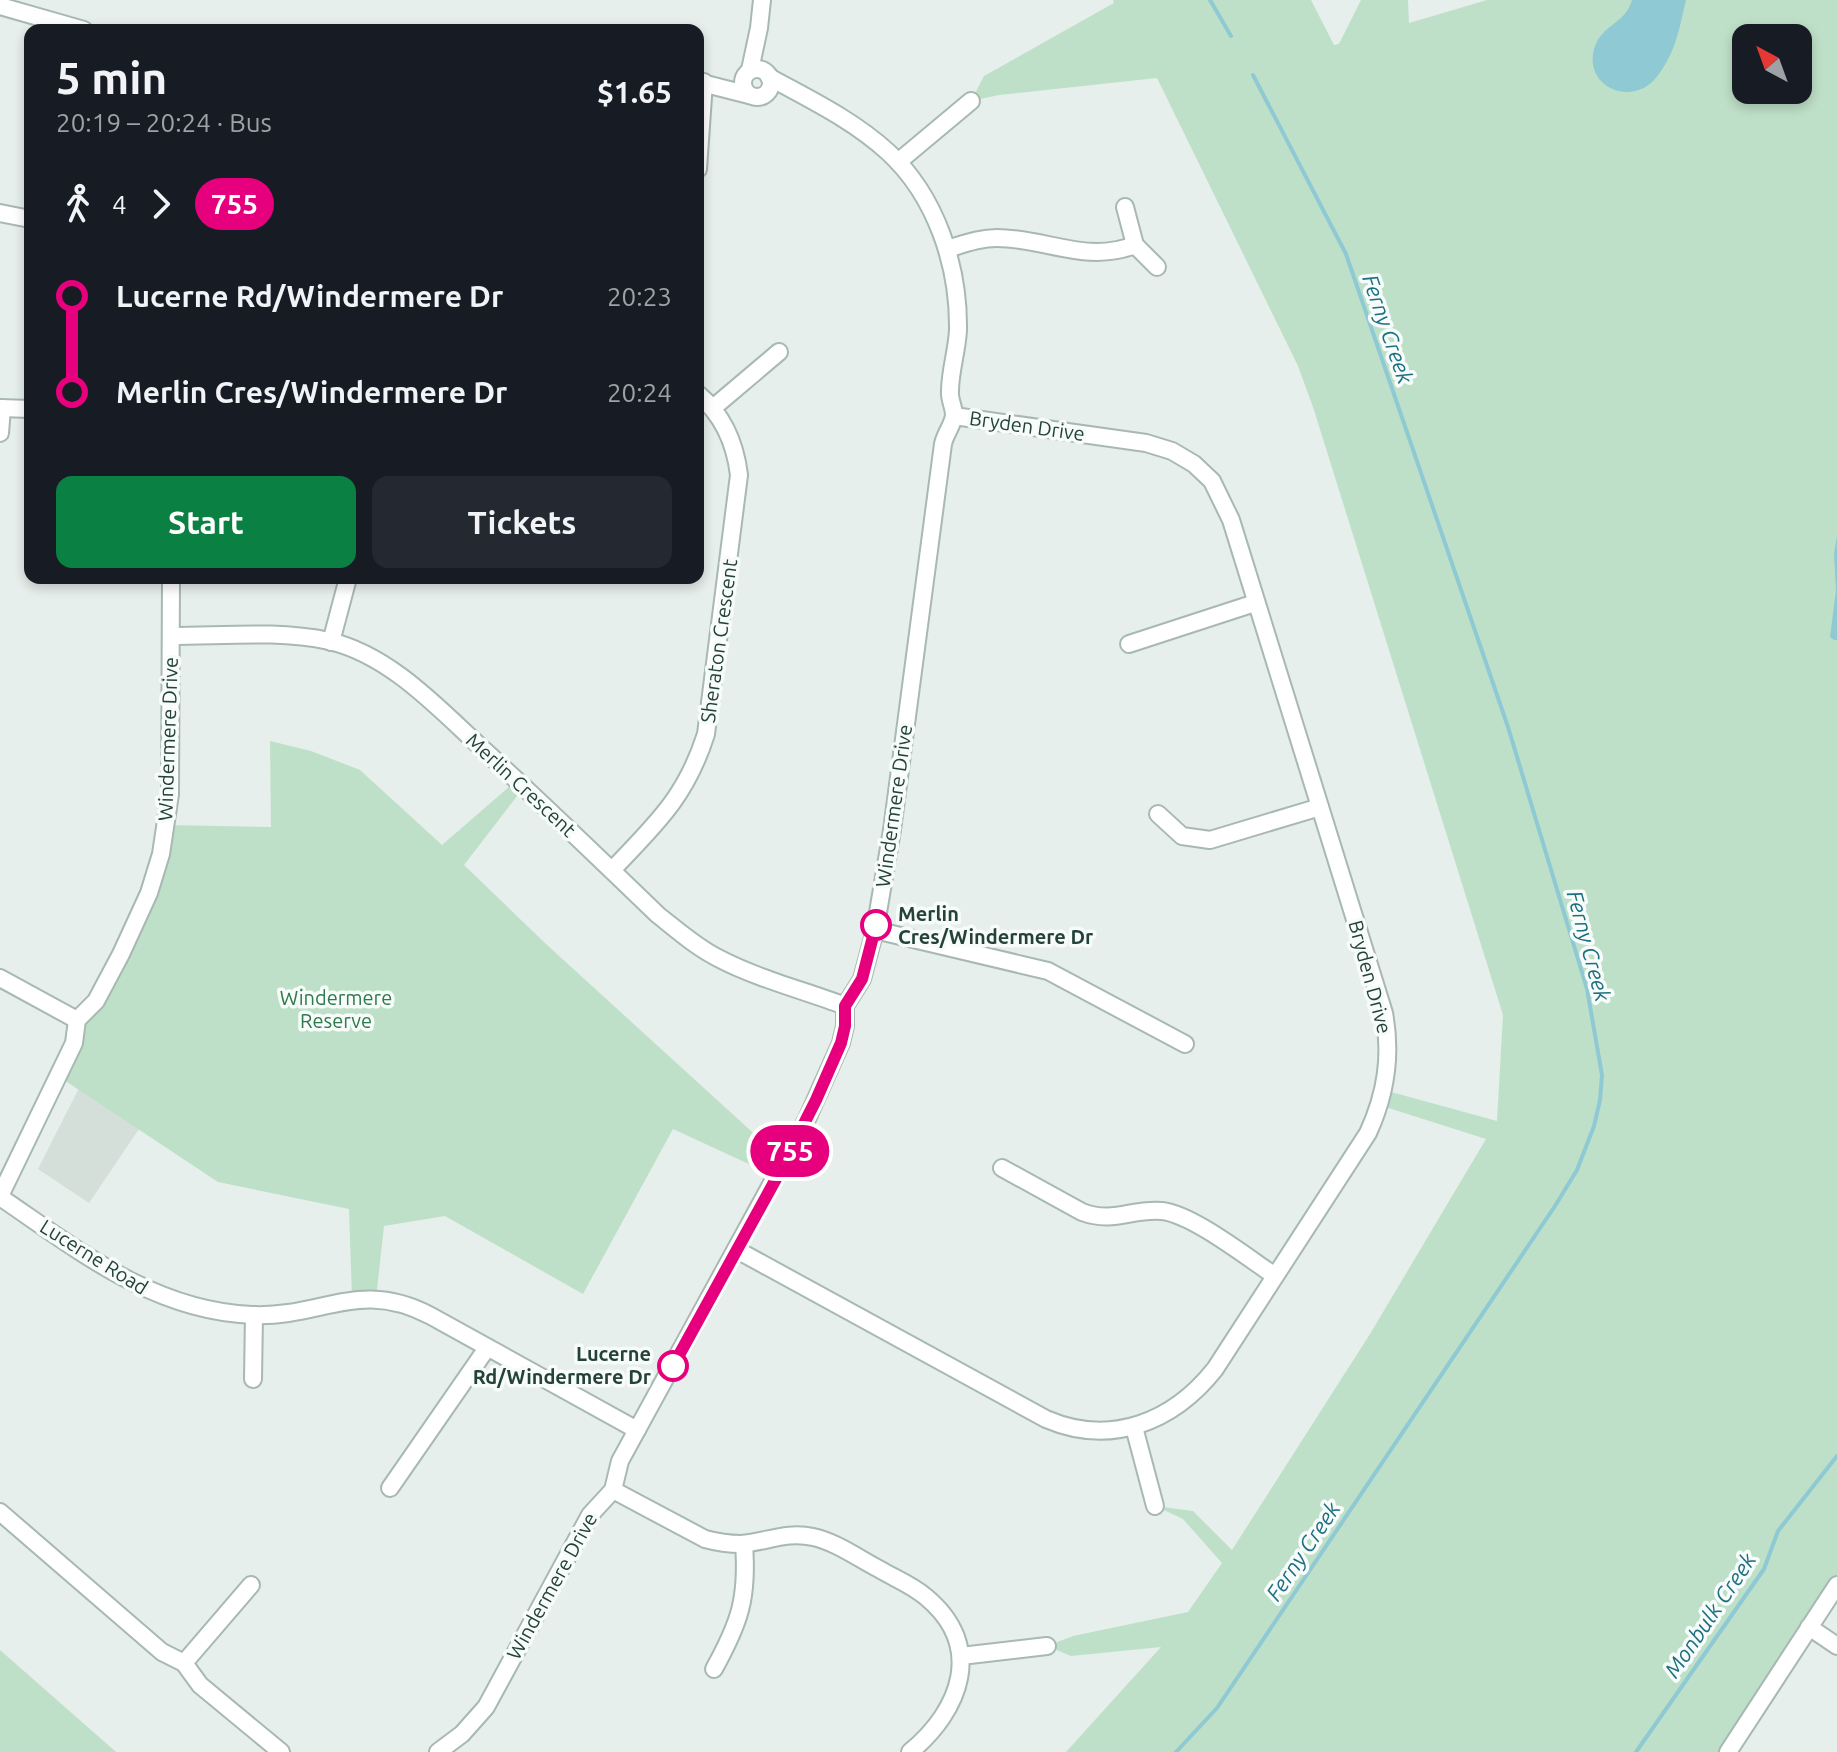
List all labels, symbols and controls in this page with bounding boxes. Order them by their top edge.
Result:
north arrow [1732,24,1812,104]
map controls [1732,24,1812,104]
text: 5 min [56,53,167,102]
text: $1.65 [597,75,672,109]
text: 20:19 – 20:24 · Bus [56,108,272,137]
icon: walk [56,182,100,226]
icon: forward [139,182,183,226]
text: 755 [211,188,258,219]
text: 4 [112,190,127,219]
water label: Ferny Creek [1358,271,1419,387]
text: Lucerne Rd/Windermere Dr [116,279,503,313]
text: 20:23 [607,282,672,311]
text: Merlin Cres/Windermere Dr [116,375,507,409]
text: 20:24 [607,378,672,407]
street label: Bryden Drive [968,406,1086,445]
button: Start [56,476,356,568]
button: Tickets [372,476,672,568]
street label: Sheraton Crescent [696,557,741,724]
street label: Windermere Drive [153,656,182,821]
street label: Windermere Drive [871,723,916,889]
street label: Merlin Crescent [462,728,581,841]
water label: Ferny Creek [1563,888,1616,1005]
place label: Merlin Cres/Windermere Dr [898,902,1094,948]
marker: Merlin Cres/Windermere Dr [861,910,891,940]
street label: Bryden Drive [1344,918,1397,1036]
park label: Windermere Reserve [280,986,392,1032]
line badge: 755 [744,1125,836,1177]
text: 755 [766,1135,814,1166]
street label: Lucerne Road [36,1214,152,1299]
place label: Lucerne Rd/Windermere Dr [473,1342,652,1388]
marker: Lucerne Rd/Windermere Dr [658,1351,688,1381]
water label: Ferny Creek [1260,1496,1345,1605]
street label: Windermere Drive [502,1508,601,1663]
water label: Monbulk Creek [1659,1547,1761,1682]

